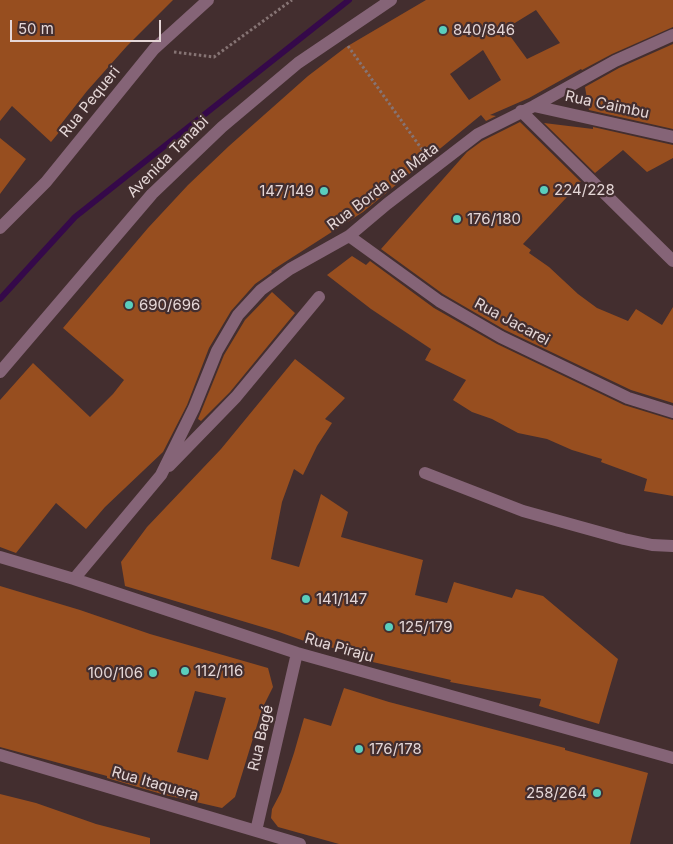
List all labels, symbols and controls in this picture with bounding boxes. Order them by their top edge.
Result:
scale bar [12,10,164,42]
text: 50 m [18,19,54,38]
place label: 840/846 [453,21,515,39]
marker: 840/846 [437,24,449,36]
street label: Rua Pequeri [56,63,124,141]
street label: Rua Caimbu [563,87,651,123]
street label: Avenida Tanabi [124,113,212,201]
street label: Rua Borda da Mata [324,139,442,235]
place label: 224/228 [554,181,615,199]
place label: 147/149 [259,182,314,200]
marker: 224/228 [538,184,550,196]
marker: 147/149 [318,185,330,197]
place label: 176/180 [467,210,521,228]
marker: 176/180 [451,213,463,225]
street label: Rua Jacarei [471,295,553,349]
place label: 690/696 [139,296,200,314]
marker: 690/696 [123,299,135,311]
place label: 141/147 [316,590,367,608]
marker: 141/147 [300,593,312,605]
place label: 125/179 [399,618,453,636]
marker: 125/179 [383,621,395,633]
street label: Rua Piraju [302,630,376,666]
place label: 112/116 [195,662,243,680]
place label: 100/106 [88,664,143,682]
marker: 112/116 [179,665,191,677]
marker: 100/106 [147,667,159,679]
street label: Rua Bagé [245,703,277,773]
place label: 176/178 [369,740,422,758]
marker: 176/178 [353,743,365,755]
street label: Rua Itaquera [109,763,201,805]
place label: 258/264 [526,784,587,802]
marker: 258/264 [591,787,603,799]

